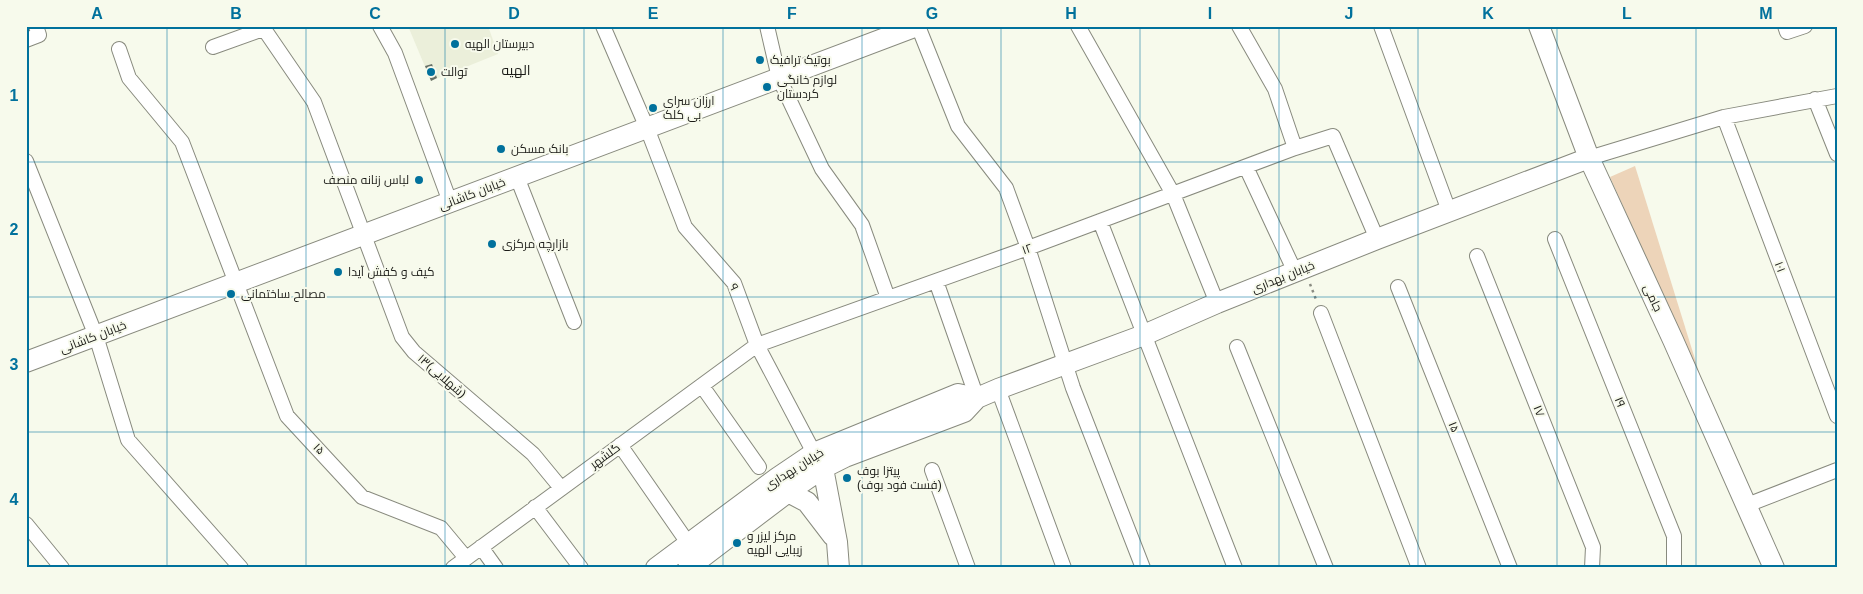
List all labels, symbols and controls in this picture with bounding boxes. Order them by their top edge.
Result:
text: A [91,5,103,22]
text: B [230,5,242,22]
text: C [369,5,381,22]
text: D [508,5,520,22]
text: E [648,5,659,22]
text: F [787,5,797,22]
text: G [926,5,938,22]
text: H [1065,5,1077,22]
text: I [1208,5,1212,22]
text: J [1345,5,1353,22]
text: K [1482,5,1494,22]
text: L [1622,5,1632,22]
text: M [1759,5,1773,22]
place label: دبیرستان الهیه [465,37,535,51]
marker: دبیرستان الهیه [449,38,461,50]
place label: بوتیک ترافیک [770,53,831,67]
marker: بوتیک ترافیک [754,54,766,66]
district label: الهیه [501,62,531,78]
place label: توالت [441,65,468,79]
marker: توالت [425,66,437,78]
place label: لوازم خانگی کردستان [777,73,837,101]
marker: لوازم خانگی کردستان [761,81,773,93]
text: 1 [10,87,19,104]
place label: ارزان سرای بی کلک [663,94,714,122]
marker: ارزان سرای بی کلک [647,102,659,114]
place label: بانک مسکن [511,142,568,156]
marker: بانک مسکن [495,143,507,155]
place label: لباس زنانه منصف [323,173,409,187]
marker: لباس زنانه منصف [413,174,425,186]
street label: خیابان کاشانی [437,175,507,213]
text: 2 [10,221,19,238]
place label: بازارچه مرکزی [502,237,568,253]
marker: بازارچه مرکزی [486,238,498,250]
street label: ۱۲ [1020,241,1034,257]
street label: خیابان بهداری [1250,258,1316,296]
street label: ۱۰۱ [1772,260,1788,274]
place label: کیف و کفش آیدا [348,265,434,279]
marker: کیف و کفش آیدا [332,266,344,278]
street label: ۹ [726,281,742,293]
street label: جامی [1641,282,1665,314]
place label: مصالح ساختمانی [241,287,326,302]
marker: مصالح ساختمانی [225,288,237,300]
street label: خیابان کاشانی [58,318,128,356]
street label: ۱۳(شهلایی) [415,351,469,401]
text: 3 [10,356,19,373]
street label: ۱۹ [1612,395,1628,409]
street label: ۱۷ [1530,403,1548,419]
street label: ۱۵ [1446,420,1462,434]
street label: ۱۵ [310,440,328,458]
street label: گلشهر [586,440,623,472]
street label: خیابان بهداری [762,445,826,493]
place label: پیتزا بوف (فست فود بوف) [857,464,942,492]
marker: پیتزا بوف (فست فود بوف) [841,472,853,484]
text: 4 [10,491,19,508]
place label: مرکز لیزر و زیبایی الهیه [747,529,803,557]
marker: مرکز لیزر و زیبایی الهیه [731,537,743,549]

